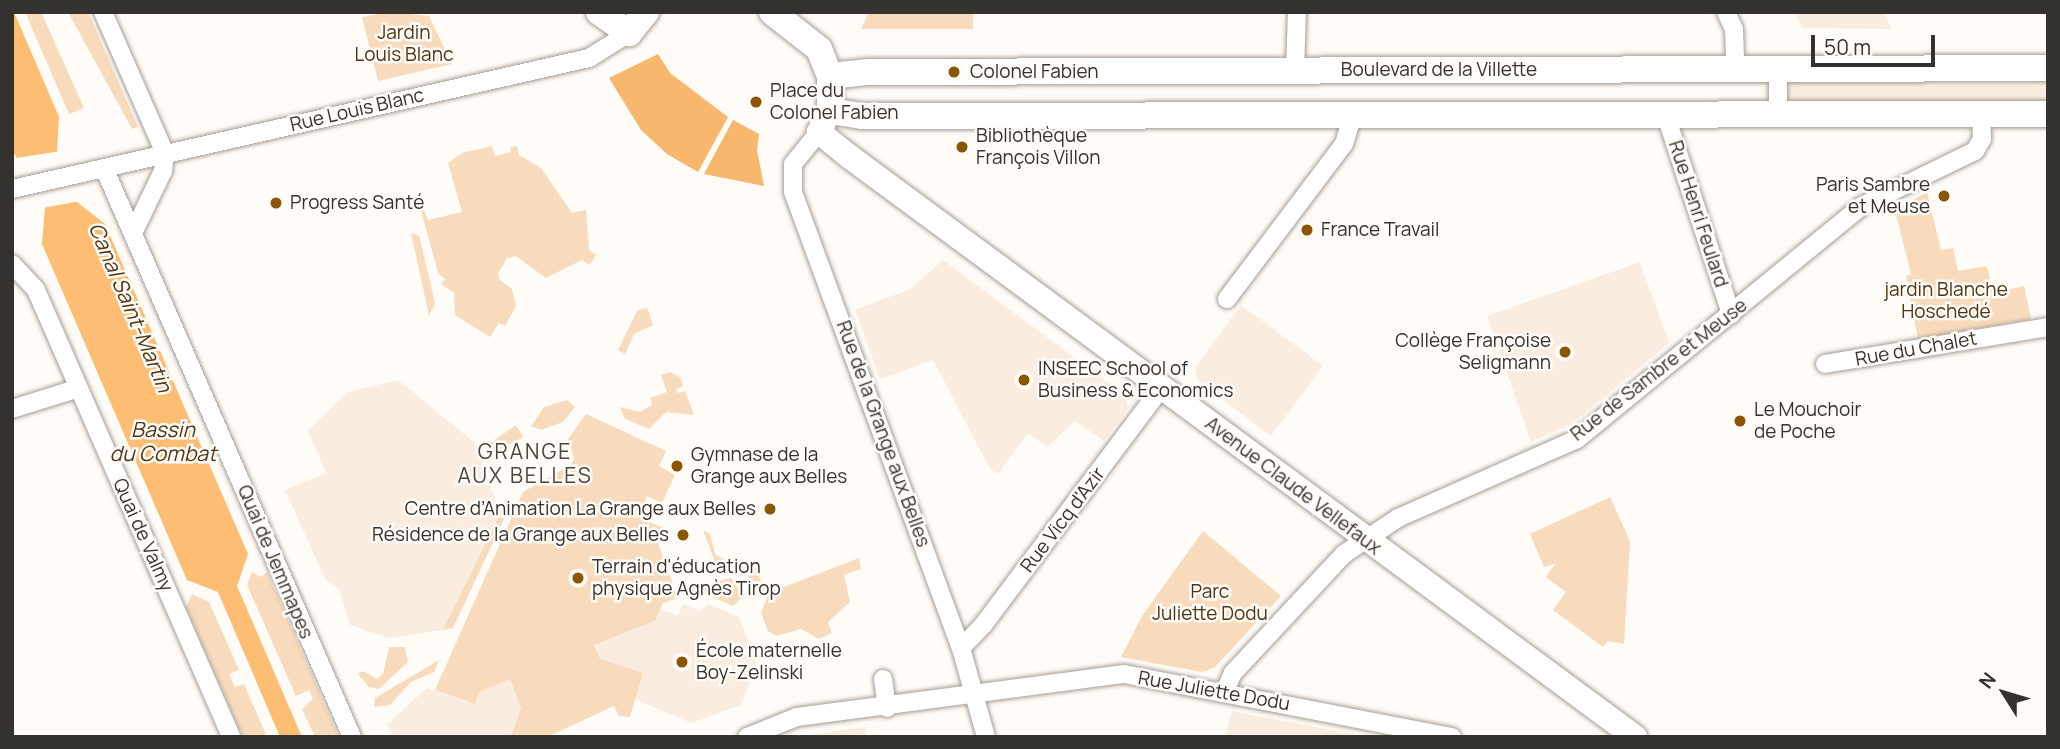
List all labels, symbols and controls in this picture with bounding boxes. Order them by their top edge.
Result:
scale bar [1815,21,1939,65]
park label: Jardin Louis Blanc [355,22,453,66]
text: 50 m [1824,33,1871,61]
street label: Boulevard de la Villette [1341,59,1537,81]
place label: Colonel Fabien [970,61,1099,83]
marker: Colonel Fabien [944,62,964,82]
place label: Place du Colonel Fabien [770,80,899,124]
street label: Rue Louis Blanc [288,83,426,137]
marker: Place du Colonel Fabien [748,94,764,110]
place label: Bibliothèque François Villon [976,125,1100,169]
street label: Rue Henri Feulard [1664,138,1732,290]
marker: Bibliothèque François Villon [954,139,970,155]
place label: Paris Sambre et Meuse [1816,174,1930,218]
marker: Paris Sambre et Meuse [1936,188,1952,204]
place label: Progress Santé [290,192,424,214]
marker: Progress Santé [268,195,284,211]
water label: Canal Saint-Martin [84,218,178,396]
place label: France Travail [1321,219,1439,241]
marker: France Travail [1299,222,1315,238]
park label: jardin Blanche Hoschedé [1884,279,2008,323]
street label: Rue de Sambre et Meuse [1566,294,1752,446]
street label: Rue de la Grange aux Belles [831,318,935,550]
street label: Rue du Chalet [1853,327,1979,371]
place label: Collège Françoise Seligmann [1395,330,1551,374]
marker: Collège Françoise Seligmann [1557,344,1573,360]
place label: INSEEC School of Business & Economics [1038,358,1233,402]
marker: INSEEC School of Business & Economics [1016,372,1032,388]
place label: Le Mouchoir de Poche [1754,399,1861,443]
street label: Avenue Claude Vellefaux [1200,412,1386,560]
marker: Le Mouchoir de Poche [1732,413,1748,429]
water label: Bassin du Combat [110,416,216,466]
district label: GRANGE AUX BELLES [459,438,591,488]
place label: Gymnase de la Grange aux Belles [691,444,847,488]
marker: Gymnase de la Grange aux Belles [669,458,685,474]
street label: Rue Vicq d'Azir [1016,463,1110,577]
street label: Quai de Valmy [108,475,178,595]
street label: Quai de Jemmapes [232,482,318,642]
place label: Centre d’Animation La Grange aux Belles [405,498,756,520]
marker: Centre d’Animation La Grange aux Belles [762,501,778,517]
place label: Résidence de la Grange aux Belles [372,524,669,546]
marker: Résidence de la Grange aux Belles [675,527,691,543]
place label: Terrain d'éducation physique Agnès Tirop [592,556,781,600]
marker: Terrain d'éducation physique Agnès Tirop [570,570,586,586]
park label: Parc Juliette Dodu [1152,581,1268,625]
place label: École maternelle Boy-Zelinski [696,640,842,684]
marker: École maternelle Boy-Zelinski [674,654,690,670]
north arrow [1969,658,2039,728]
street label: Rue Juliette Dodu [1136,666,1292,716]
text: N [1973,667,2002,694]

